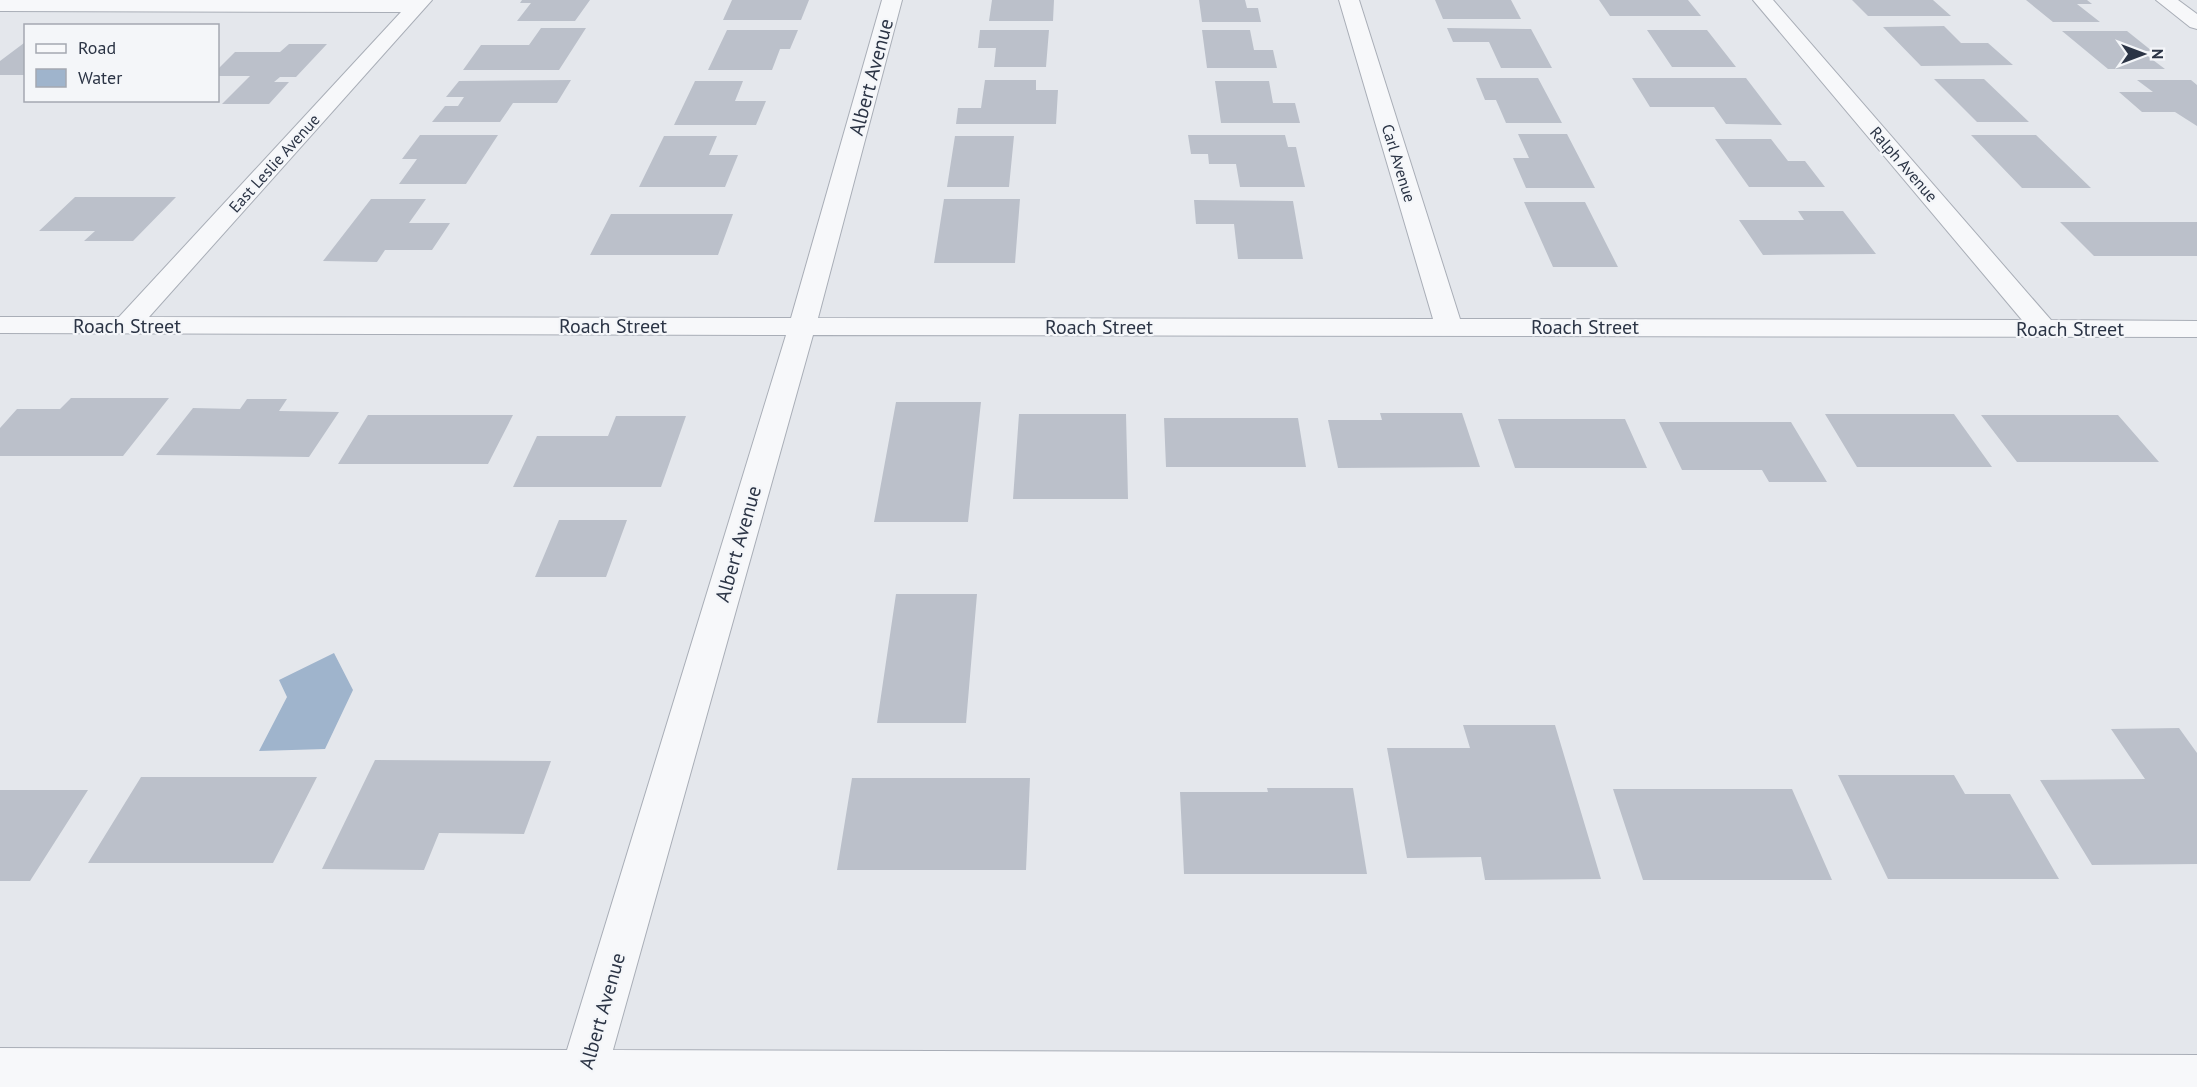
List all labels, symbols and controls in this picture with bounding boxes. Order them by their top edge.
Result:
street label: Albert Avenue [843,16,899,138]
legend [24,24,219,102]
north arrow [2113,24,2173,84]
text: Road [78,36,116,59]
text: N [2148,49,2168,59]
text: Water [78,66,122,89]
street label: East Leslie Avenue [224,110,324,216]
street label: Carl Avenue [1378,122,1420,204]
street label: Ralph Avenue [1866,122,1942,206]
street label: Roach Street [73,313,181,339]
street label: Roach Street [559,313,667,339]
street label: Roach Street [1045,314,1153,340]
street label: Roach Street [1531,314,1639,340]
street label: Roach Street [2016,316,2124,342]
street label: Albert Avenue [709,483,767,605]
street label: Albert Avenue [573,950,631,1072]

